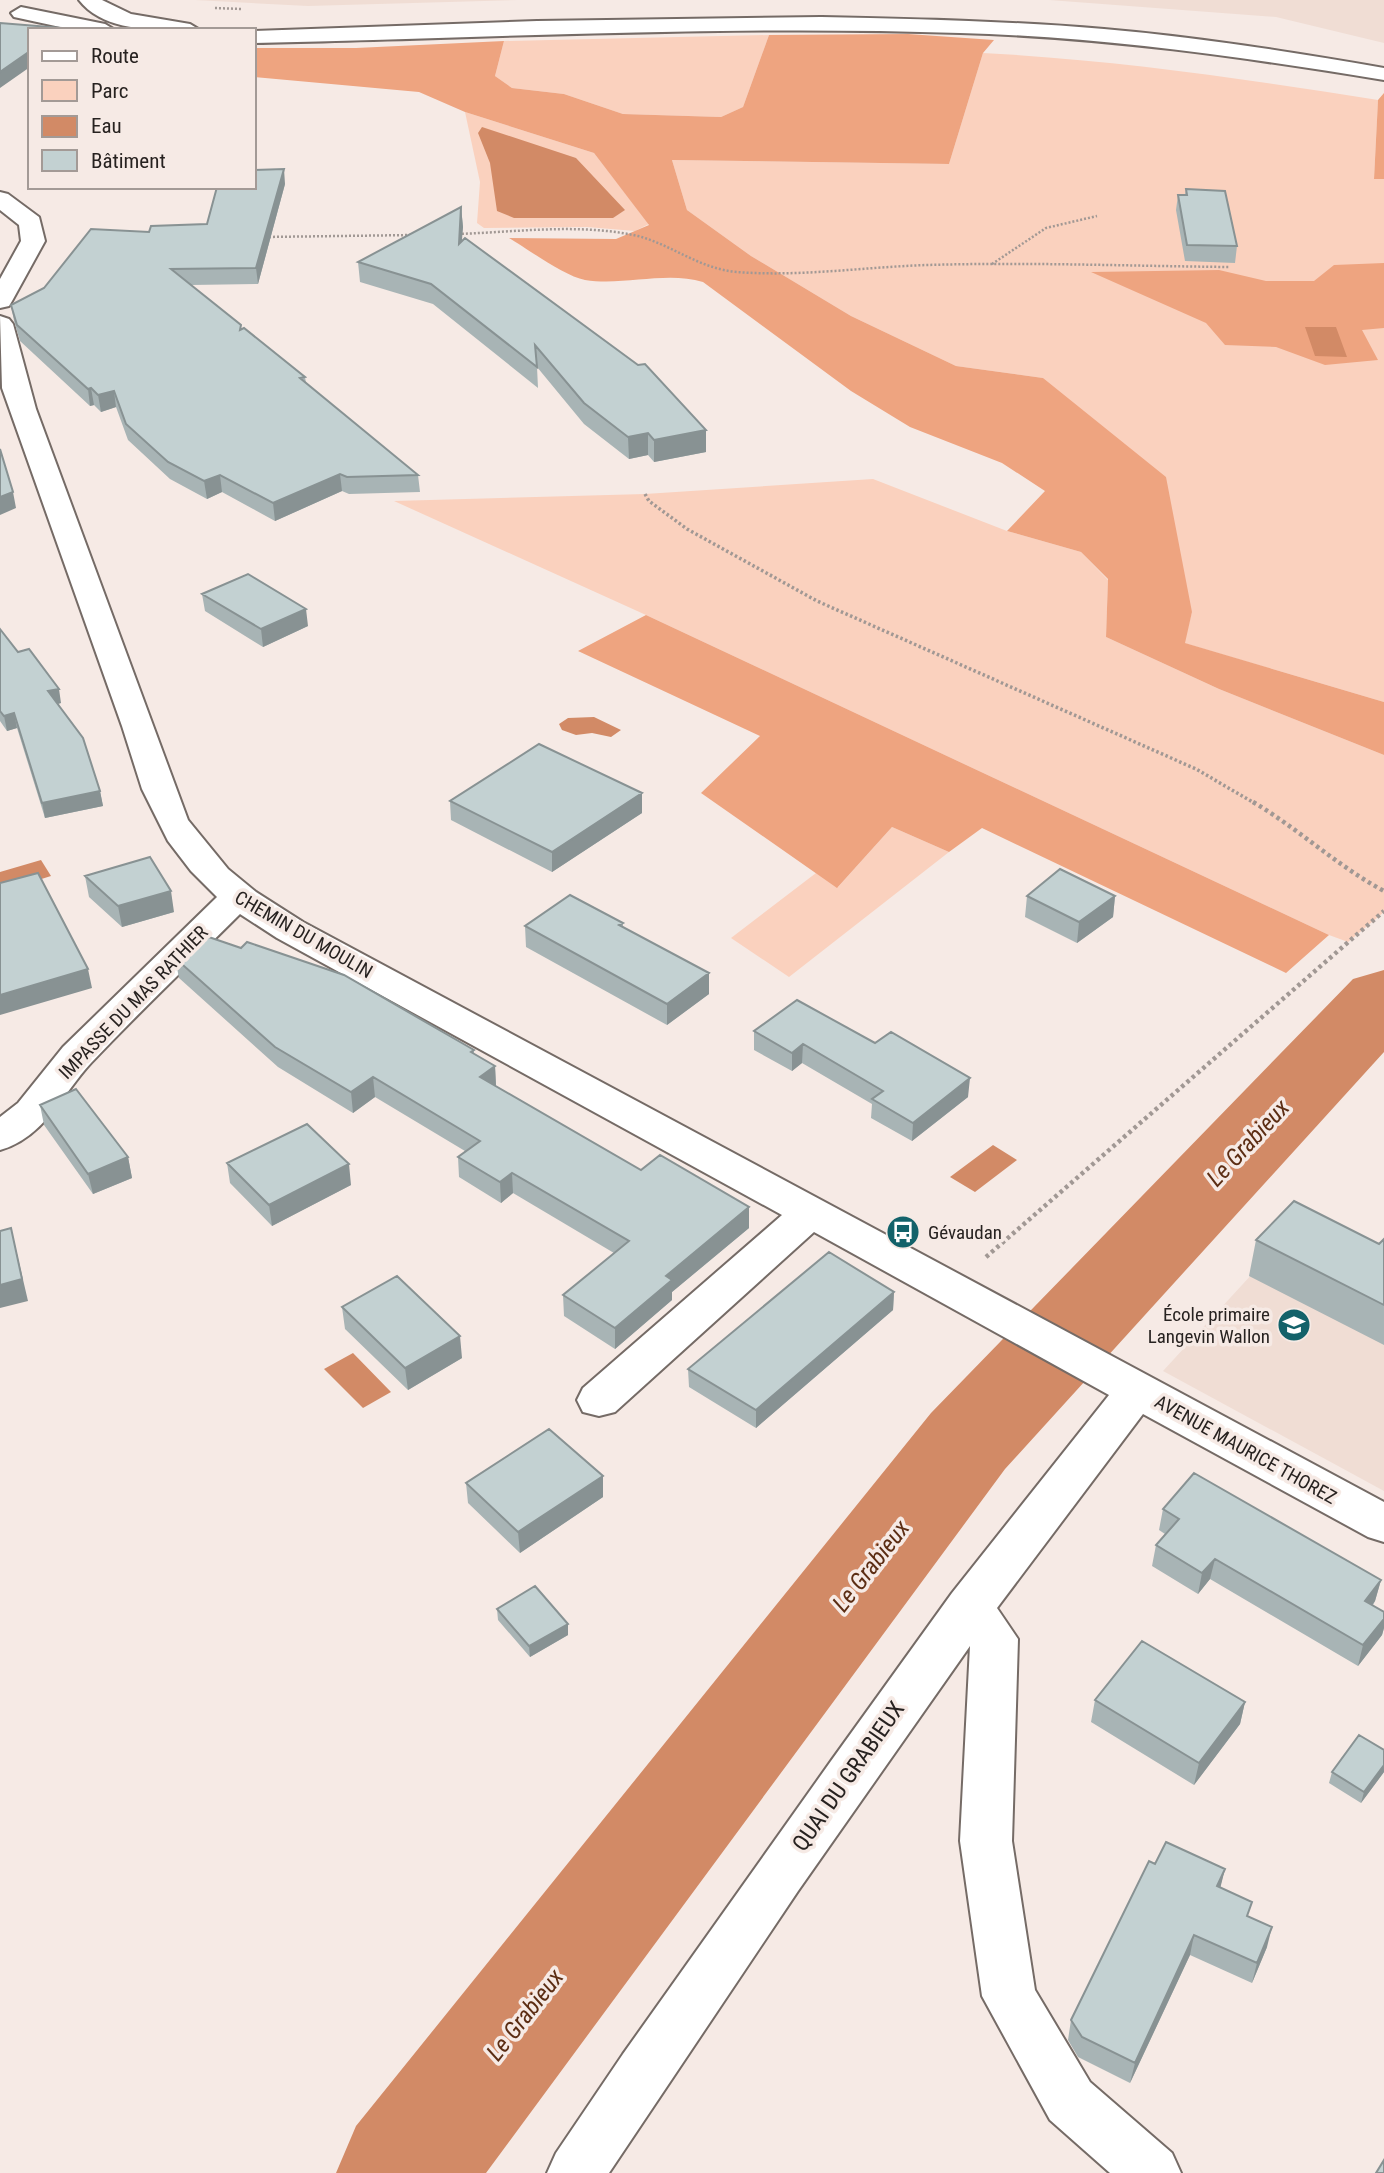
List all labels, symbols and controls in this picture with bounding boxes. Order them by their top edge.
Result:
legend [28,28,256,189]
text: Route [91,44,139,68]
text: Parc [91,79,129,103]
text: Eau [91,114,122,138]
text: Bâtiment [91,149,166,173]
street label: CHEMIN DU MOULIN [231,886,377,983]
street label: IMPASSE DU MAS RATHIER [54,921,213,1084]
water label: Le Grabieux [1201,1093,1296,1192]
bus stop icon: Gévaudan [884,1213,922,1251]
place label: Gévaudan [928,1221,1002,1244]
place label: École primaire Langevin Wallon [1148,1303,1270,1348]
school or university icon: École primaire Langevin Wallon [1275,1306,1313,1344]
street label: AVENUE MAURICE THOREZ [1151,1390,1341,1509]
water label: Le Grabieux [827,1514,916,1617]
street label: QUAI DU GRABIEUX [787,1696,910,1856]
water label: Le Grabieux [481,1963,570,2066]

